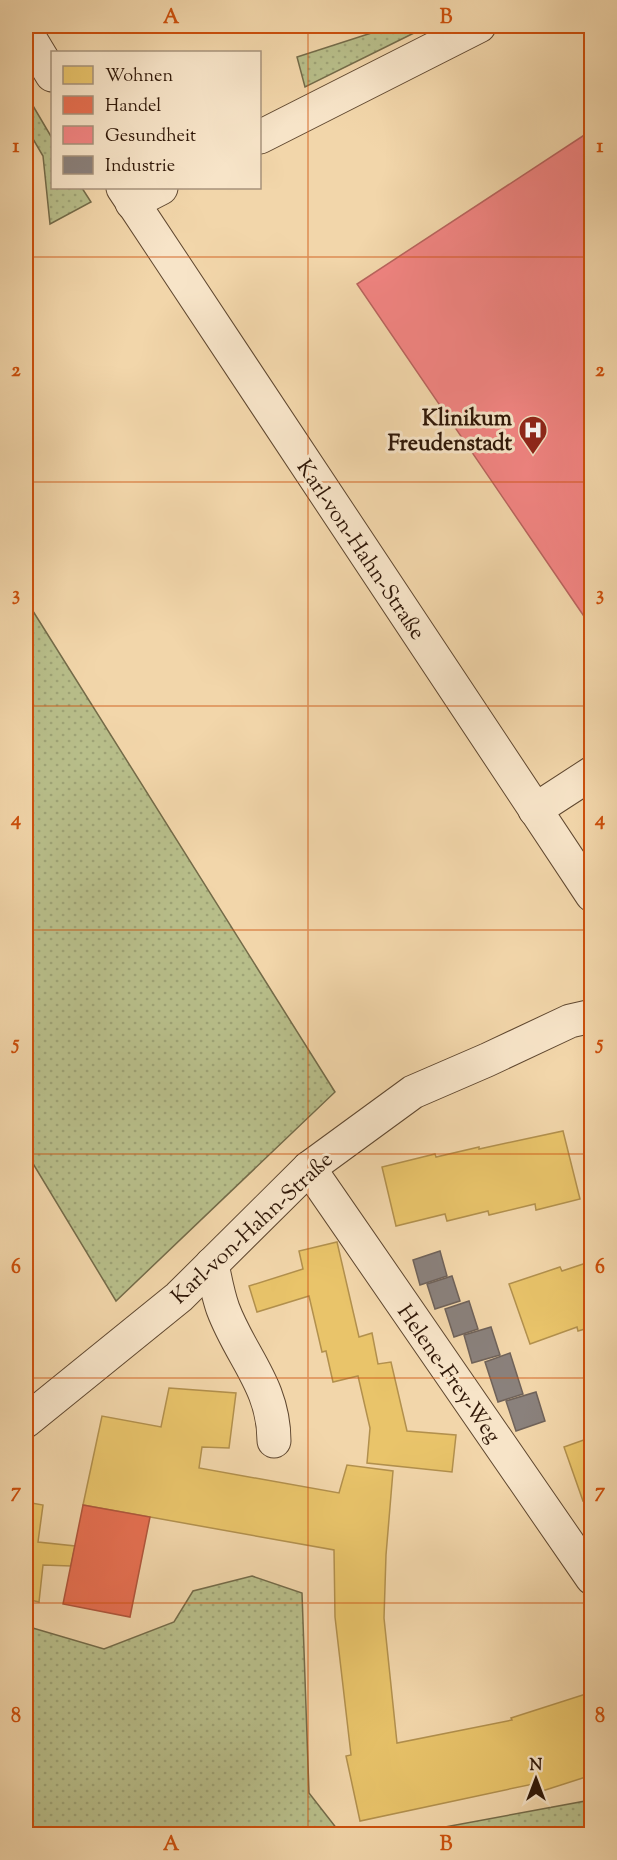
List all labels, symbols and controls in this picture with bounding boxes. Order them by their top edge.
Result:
text: A [163,4,180,33]
text: B [440,4,453,33]
legend [51,51,261,189]
text: Wohnen [105,64,173,90]
text: Handel [105,94,161,120]
text: Gesundheit [105,124,196,150]
text: 1 [13,133,20,162]
text: 1 [597,133,604,162]
text: Industrie [105,154,175,180]
text: 2 [11,357,21,386]
text: 2 [595,357,605,386]
place label: Klinikum Freudenstadt [388,404,513,461]
hospital icon: Klinikum Freudenstadt [517,414,549,456]
street label: Karl-von-Hahn-Straße [287,454,432,647]
text: 3 [12,581,20,610]
text: 3 [596,581,604,610]
text: 4 [10,806,21,835]
text: 4 [594,806,605,835]
text: 5 [11,1030,20,1059]
text: 5 [595,1030,604,1059]
street label: Karl-von-Hahn-Straße [165,1145,341,1313]
text: 6 [11,1254,21,1283]
text: 6 [595,1254,605,1283]
street label: Helene-Frey-Weg [388,1299,508,1451]
text: 7 [11,1478,22,1507]
text: 7 [595,1478,606,1507]
text: 8 [11,1703,21,1732]
text: 8 [595,1703,605,1732]
north arrow [506,1749,566,1809]
text: N [530,1755,543,1778]
text: A [163,1831,180,1860]
text: B [440,1831,453,1860]

